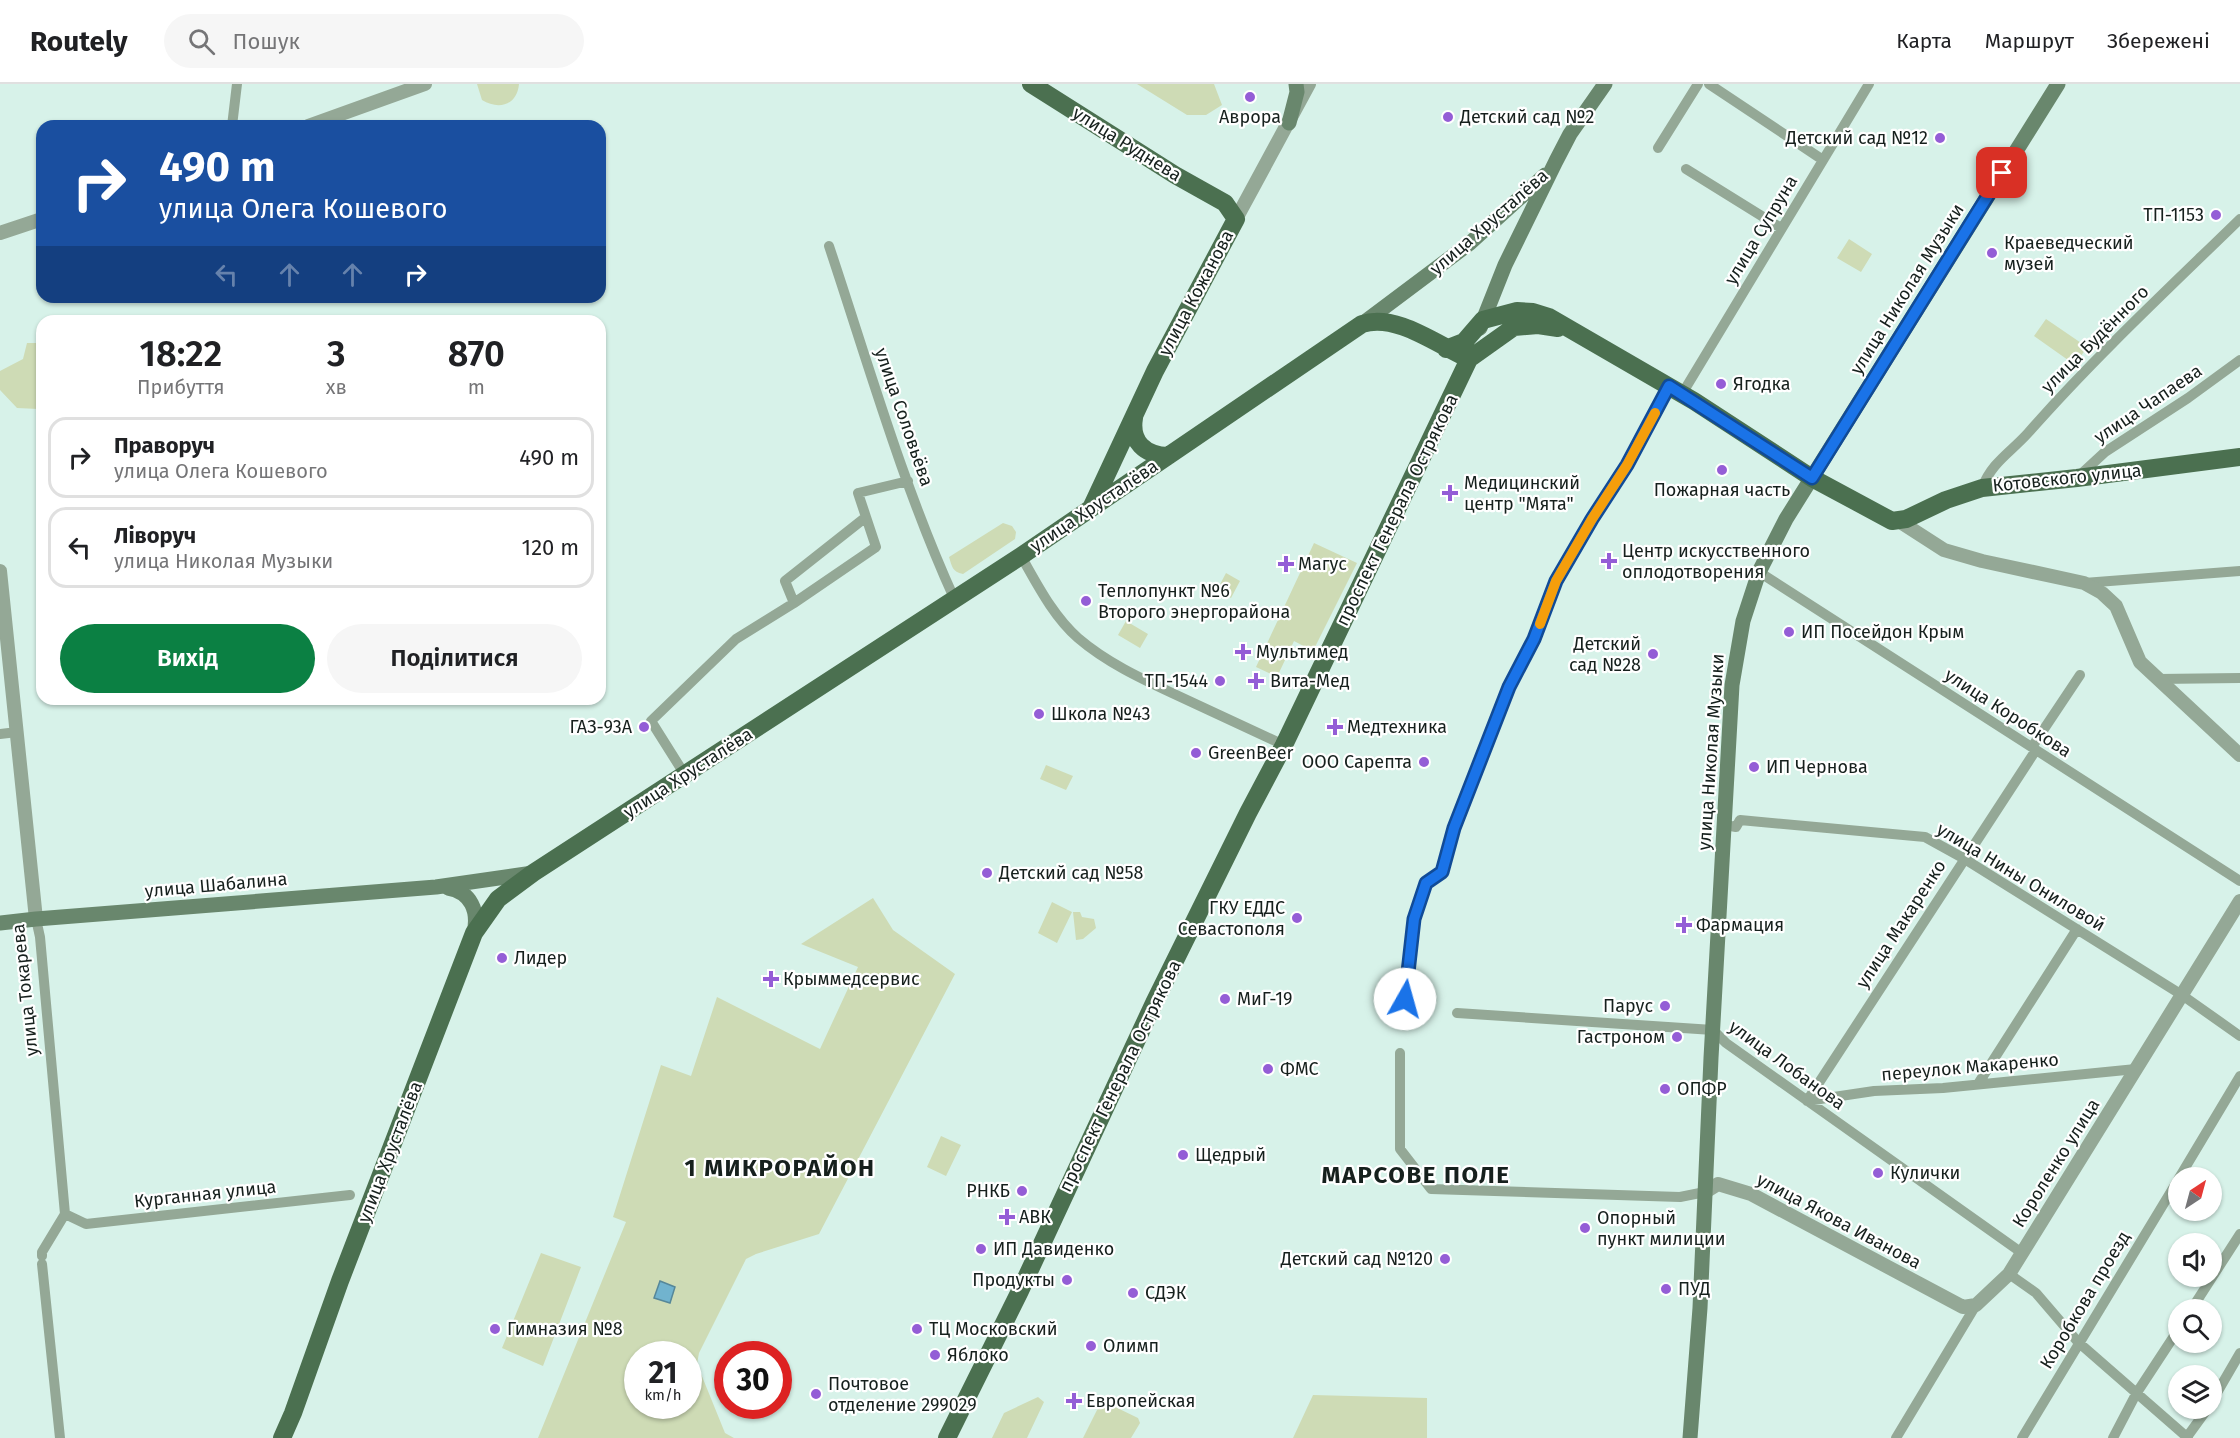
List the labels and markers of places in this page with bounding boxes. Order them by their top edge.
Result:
marker: Аврора [1243,90,1257,104]
place label: Аврора [1219,106,1281,128]
place label: Детский сад №2 [1459,106,1595,128]
marker: Детский сад №2 [1441,110,1455,124]
place label: Детский сад №12 [1785,127,1928,149]
marker: Детский сад №12 [1933,131,1947,145]
pin [1976,147,2027,198]
place label: ТП-1153 [2143,204,2204,226]
marker: ТП-1153 [2209,208,2223,222]
place label: Краеведческий музей [2004,232,2134,275]
marker: Краеведческий музей [1985,246,1999,260]
place label: Ягодка [1733,373,1790,395]
marker: Ягодка [1714,377,1728,391]
marker: Пожарная часть [1715,463,1729,477]
place label: Медицинский центр "Мята" [1464,472,1580,515]
place label: Пожарная часть [1654,479,1790,501]
marker: Медицинский центр "Мята" [1441,484,1459,502]
place label: Центр искусственного оплодотворения [1622,540,1810,583]
marker: Центр искусственного оплодотворения [1600,552,1618,570]
place label: Магус [1298,553,1347,575]
marker: Магус [1279,557,1293,571]
place label: Теплопункт №6 Второго энергорайона [1098,580,1290,623]
marker: Теплопункт №6 Второго энергорайона [1079,594,1093,608]
place label: ИП Посейдон Крым [1801,621,1964,643]
marker: ИП Посейдон Крым [1782,625,1796,639]
place label: Детский сад №28 [1569,633,1641,676]
place label: Мультимед [1256,641,1348,663]
marker: Мультимед [1234,643,1252,661]
marker: Детский сад №28 [1646,647,1660,661]
place label: ТП-1544 [1145,670,1208,692]
place label: Вита-Мед [1270,670,1350,692]
marker: Вита-Мед [1247,672,1265,690]
marker: ТП-1544 [1213,674,1227,688]
place label: Школа №43 [1051,703,1151,725]
marker: Школа №43 [1032,707,1046,721]
place label: ГАЗ-93А [570,716,633,738]
place label: Медтехника [1347,716,1447,738]
marker: ГАЗ-93А [637,720,651,734]
marker: Медтехника [1328,720,1342,734]
place label: GreenBeer [1208,742,1293,764]
marker: GreenBeer [1189,746,1203,760]
place label: ООО Сарепта [1302,751,1412,773]
marker: ООО Сарепта [1417,755,1431,769]
place label: ИП Чернова [1766,756,1868,778]
marker: ИП Чернова [1747,760,1761,774]
place label: Детский сад №58 [998,862,1144,884]
marker: Детский сад №58 [980,866,994,880]
place label: ГКУ ЕДДС Севастополя [1178,897,1285,940]
marker: ГКУ ЕДДС Севастополя [1290,911,1304,925]
place label: Фармация [1696,914,1784,936]
marker: Фармация [1677,918,1691,932]
place label: Лидер [514,947,567,969]
marker: Лидер [495,951,509,965]
place label: Крыммедсервис [783,968,920,990]
marker: Крыммедсервис [764,972,778,986]
place label: МиГ-19 [1237,988,1292,1010]
marker: МиГ-19 [1218,992,1232,1006]
place label: Парус [1603,995,1653,1017]
marker: Парус [1658,999,1672,1013]
place label: Гастроном [1577,1026,1665,1048]
marker: Гастроном [1670,1030,1684,1044]
place label: ФМС [1280,1058,1319,1080]
marker: ФМС [1261,1062,1275,1076]
place label: ОПФР [1677,1078,1727,1100]
marker: ОПФР [1658,1082,1672,1096]
place label: Щедрый [1195,1144,1266,1166]
marker: Щедрый [1176,1148,1190,1162]
place label: Кулички [1890,1162,1960,1184]
marker: Кулички [1871,1166,1885,1180]
place label: РНКБ [966,1180,1010,1202]
marker: РНКБ [1015,1184,1029,1198]
place label: АВК [1019,1206,1051,1228]
place label: Опорный пункт милиции [1597,1207,1726,1250]
marker: АВК [1000,1210,1014,1224]
marker: Опорный пункт милиции [1578,1221,1592,1235]
place label: ИП Давиденко [993,1238,1114,1260]
marker: ИП Давиденко [974,1242,988,1256]
place label: Детский сад №120 [1280,1248,1433,1270]
marker: Детский сад №120 [1438,1252,1452,1266]
place label: Продукты [972,1269,1055,1291]
marker: Продукты [1060,1273,1074,1287]
place label: ПУД [1678,1278,1710,1300]
place label: СДЭК [1145,1282,1187,1304]
marker: ПУД [1659,1282,1673,1296]
marker: СДЭК [1126,1286,1140,1300]
place label: Гимназия №8 [507,1318,623,1340]
place label: ТЦ Московский [929,1318,1057,1340]
marker: Гимназия №8 [488,1322,502,1336]
marker: ТЦ Московский [910,1322,924,1336]
place label: Олимп [1103,1335,1159,1357]
marker: Олимп [1084,1339,1098,1353]
place label: Яблоко [947,1344,1009,1366]
marker: Яблоко [928,1348,942,1362]
place label: Почтовое отделение 299029 [828,1373,977,1416]
marker: Почтовое отделение 299029 [809,1387,823,1401]
place label: Европейская [1086,1390,1195,1412]
marker: Европейская [1067,1394,1081,1408]

